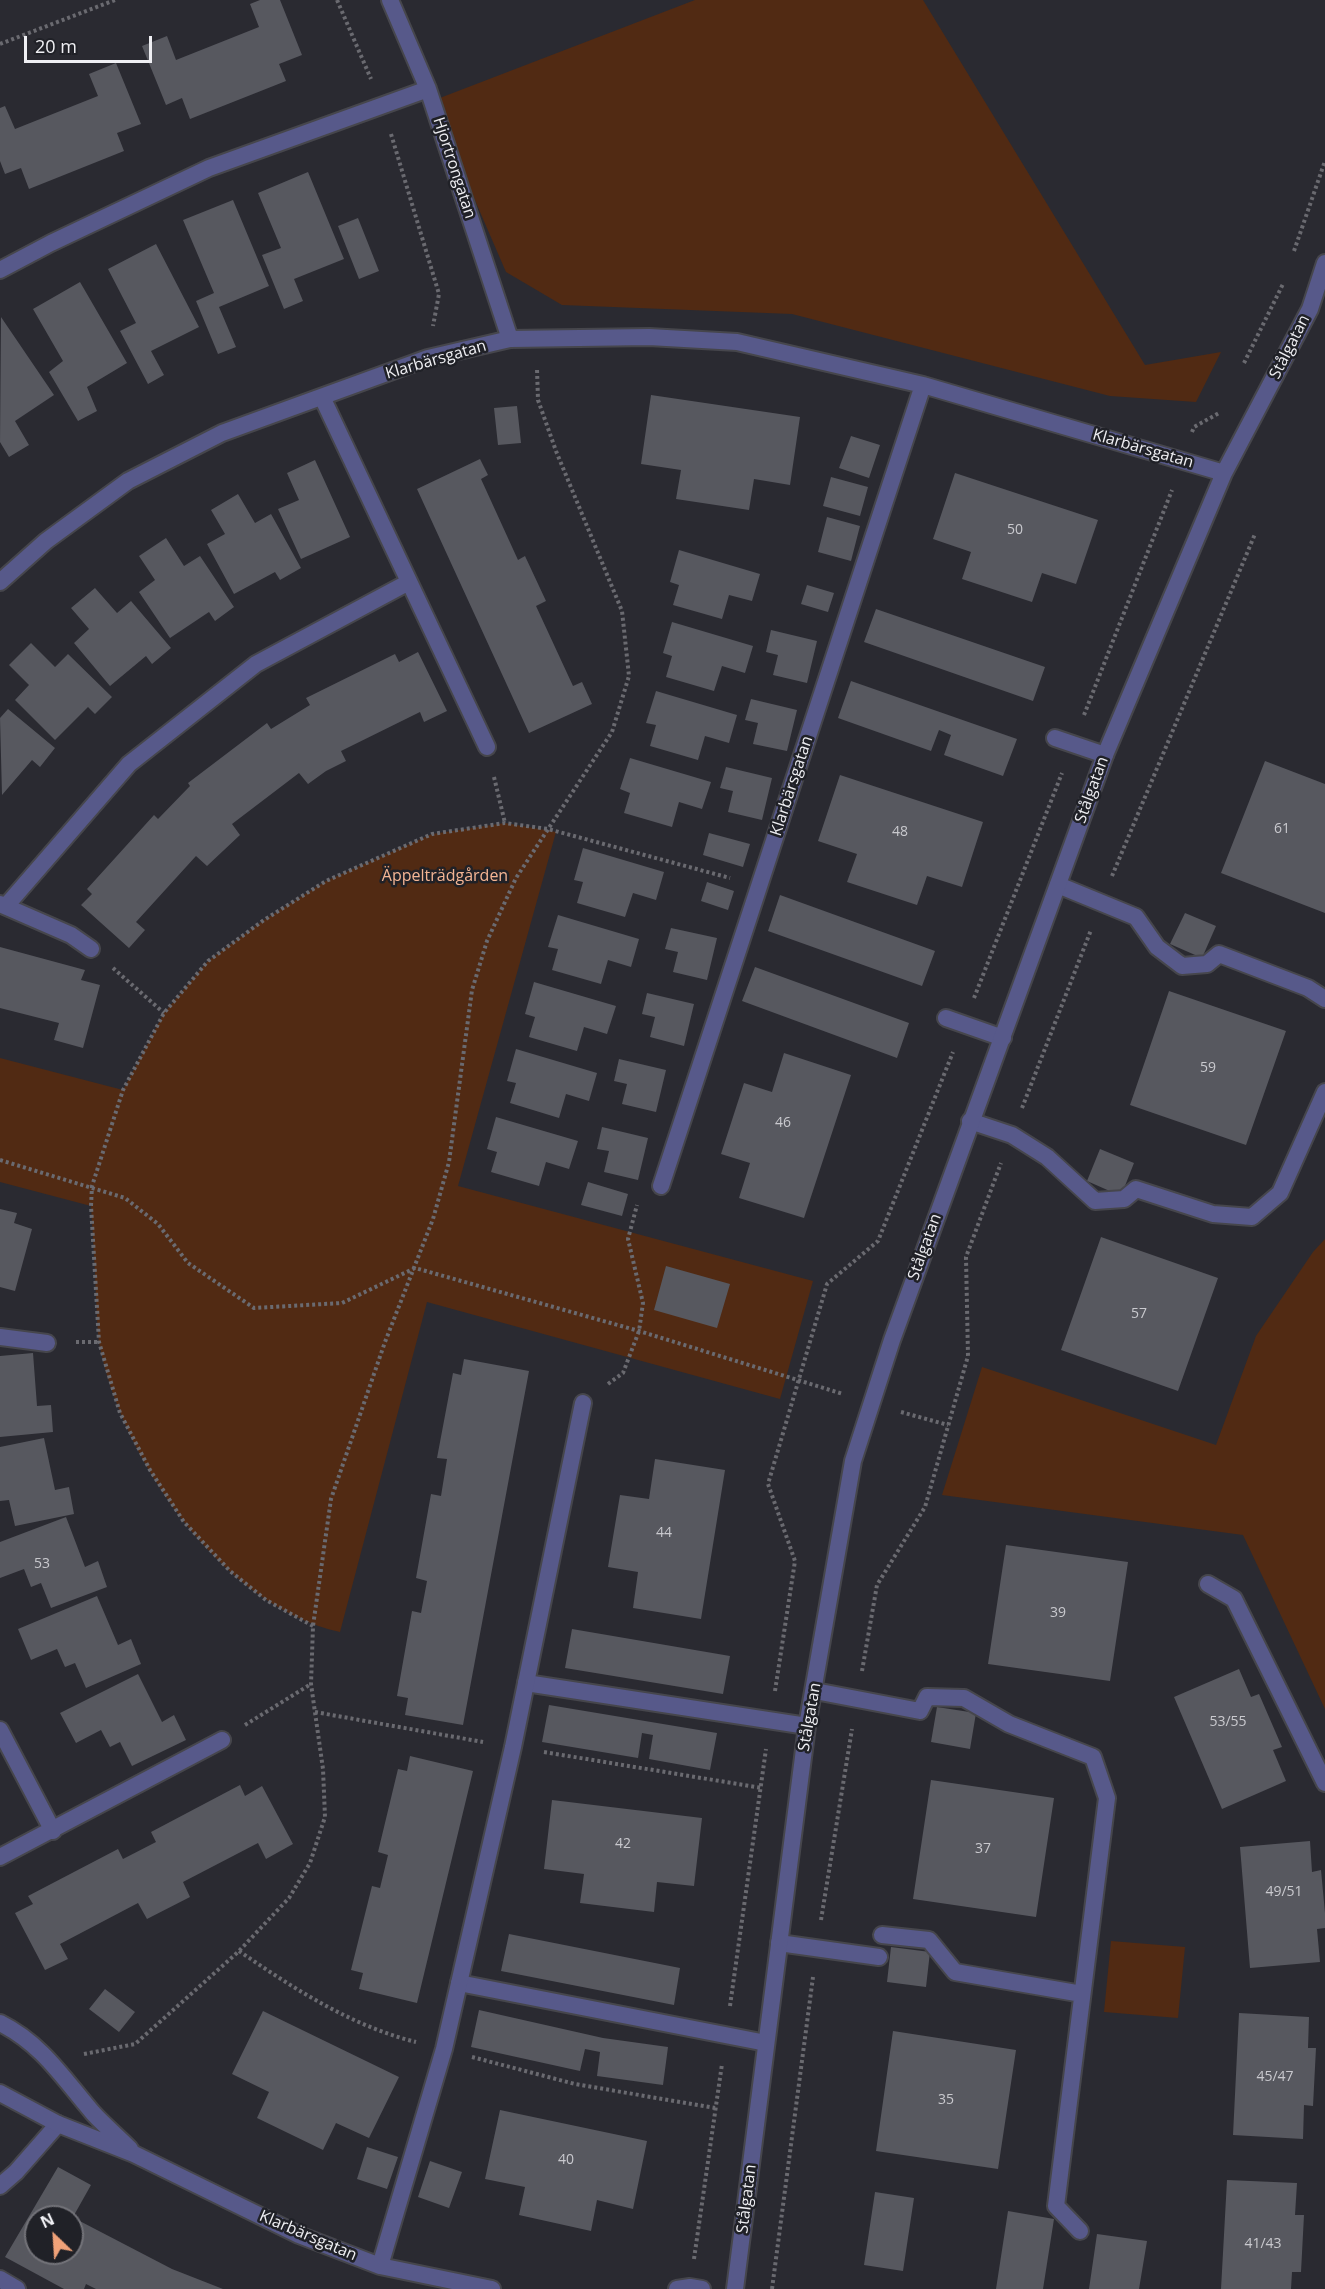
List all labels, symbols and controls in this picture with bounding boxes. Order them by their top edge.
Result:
scale bar [27,24,154,62]
text: 20 m [35,34,77,58]
street label: Hjortrongatan [429,115,479,221]
street label: Stålgatan [1266,312,1314,382]
street label: Klarbärsgatan [383,336,489,384]
street label: Klarbärsgatan [1090,425,1196,473]
house number: 50 [1007,522,1023,538]
street label: Klarbärsgatan [767,734,817,838]
street label: Stålgatan [1071,754,1113,826]
house number: 61 [1274,821,1290,837]
house number: 48 [892,824,908,840]
park label: Äppelträdgården [382,866,508,886]
house number: 59 [1200,1060,1216,1076]
house number: 46 [775,1115,791,1131]
street label: Stålgatan [904,1211,946,1283]
house number: 57 [1131,1306,1147,1322]
house number: 44 [656,1525,672,1541]
house number: 53 [34,1556,50,1572]
house number: 39 [1050,1605,1066,1621]
street label: Stålgatan [795,1681,825,1753]
house number: 53/55 [1209,1714,1247,1730]
house number: 42 [615,1836,631,1852]
house number: 37 [975,1841,991,1857]
house number: 49/51 [1265,1884,1303,1900]
house number: 45/47 [1256,2069,1294,2085]
house number: 35 [938,2092,954,2108]
house number: 40 [558,2152,574,2168]
street label: Stålgatan [733,2163,761,2235]
north arrow [24,2205,84,2265]
street label: Klarbärsgatan [256,2207,360,2265]
text: N [37,2208,58,2233]
house number: 41/43 [1244,2236,1282,2252]

